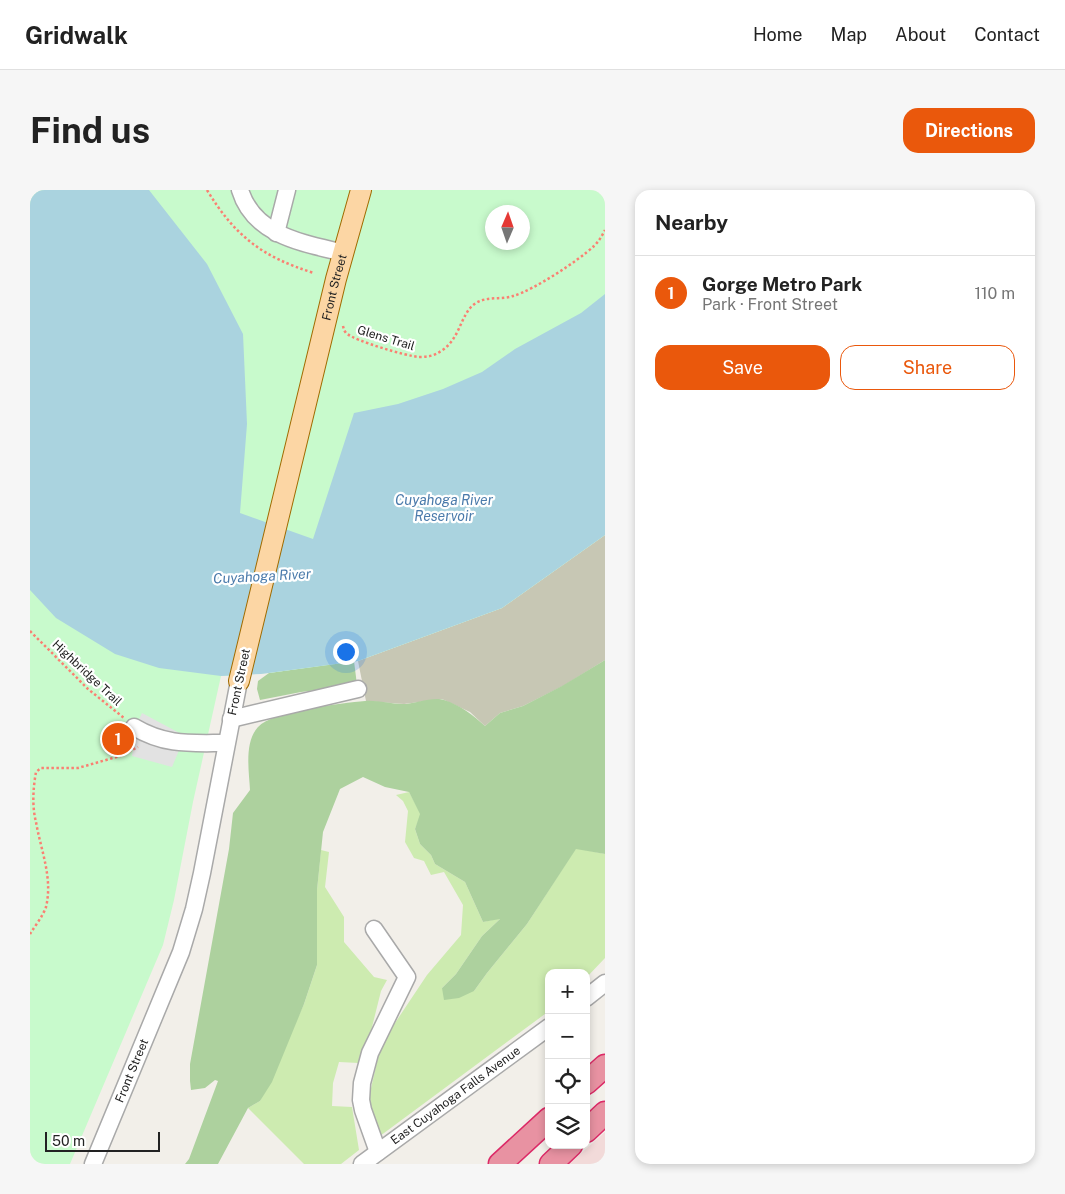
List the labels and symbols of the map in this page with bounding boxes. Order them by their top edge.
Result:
north arrow [485,205,530,250]
street label: Front Street [319,252,350,322]
street label: Glens Trail [356,323,417,353]
water label: Cuyahoga River Reservoir [395,492,494,524]
water label: Cuyahoga River [213,565,312,587]
street label: Highbridge Trail [49,637,125,709]
your location [333,639,359,665]
street label: Front Street [225,647,253,717]
pin: 1 [102,720,134,758]
street label: Front Street [112,1036,151,1105]
street label: East Cuyahoga Falls Avenue [388,1043,523,1147]
scale bar [45,1129,160,1152]

